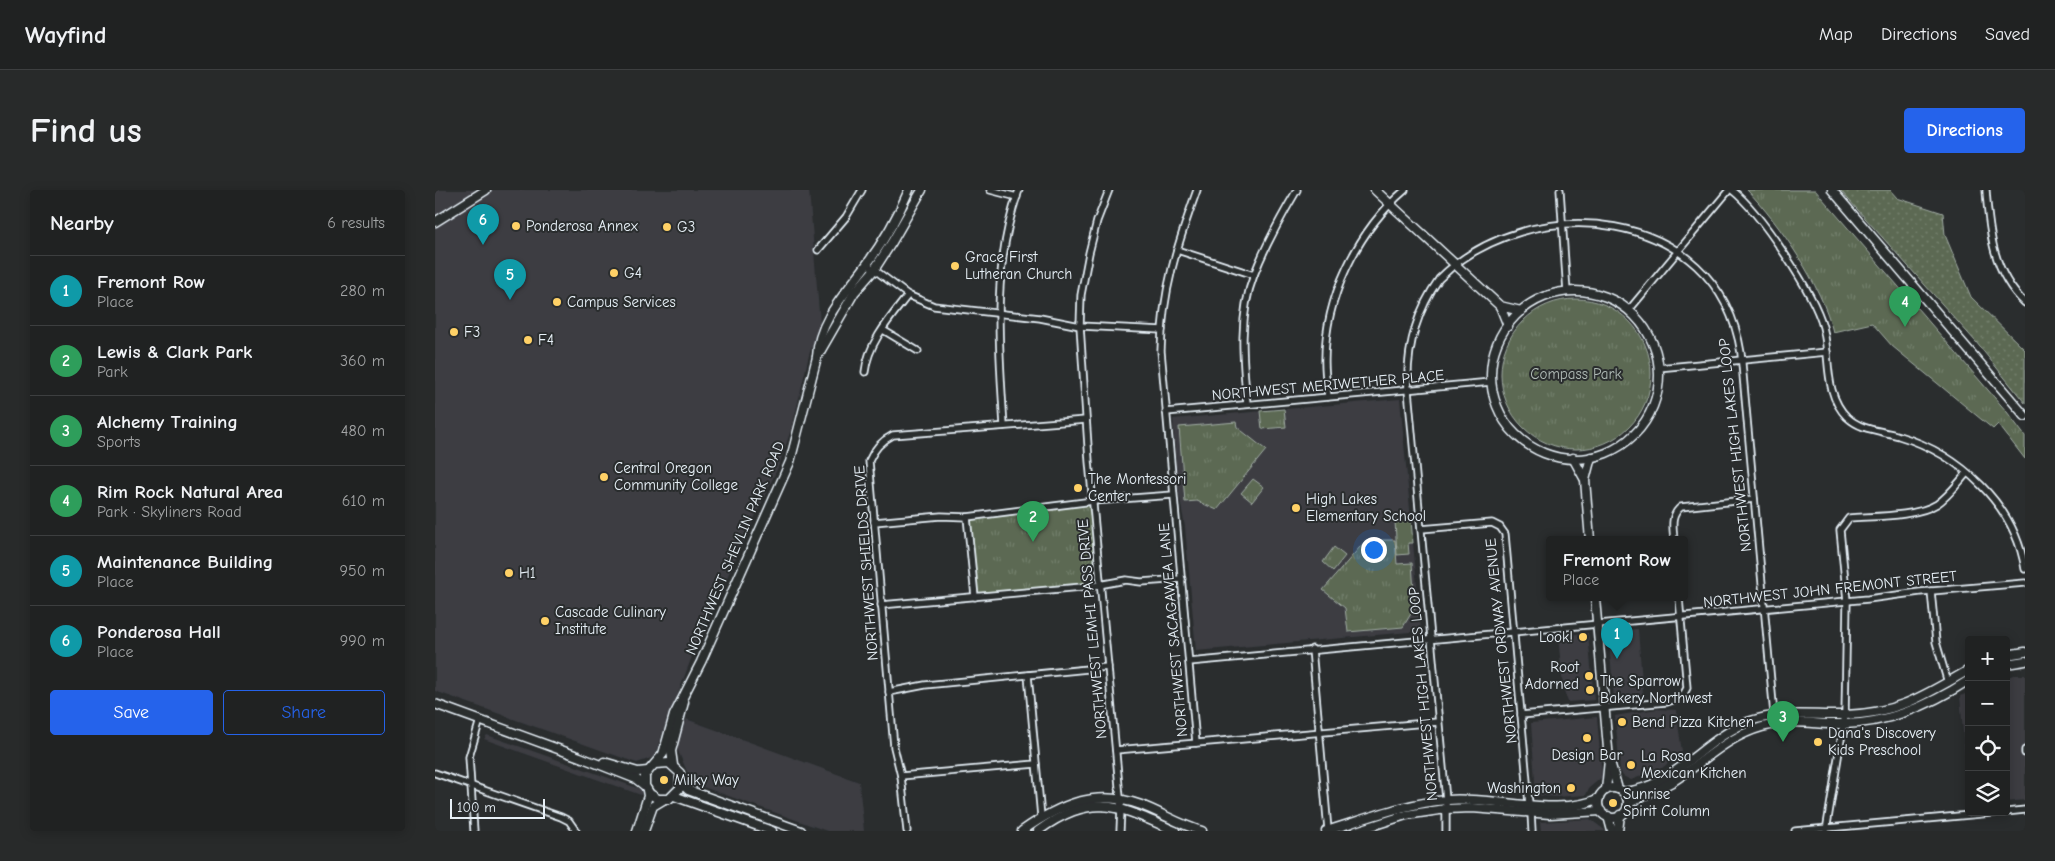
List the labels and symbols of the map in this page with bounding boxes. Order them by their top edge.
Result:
pin: 6 [467,204,499,245]
place label: Ponderosa Annex [526,217,639,235]
place label: G3 [677,218,695,236]
marker: Ponderosa Annex [510,220,522,232]
marker: G3 [661,221,673,233]
place label: Grace First Lutheran Church [965,248,1072,283]
pin: 5 [494,259,526,300]
marker: Grace First Lutheran Church [949,260,961,272]
place label: G4 [624,264,642,282]
marker: G4 [608,267,620,279]
pin: 4 [1889,286,1921,327]
place label: Campus Services [567,293,676,311]
marker: Campus Services [551,296,563,308]
place label: F3 [464,323,480,341]
marker: F3 [448,326,460,338]
place label: F4 [538,331,554,349]
marker: F4 [522,334,534,346]
street label: NORTHWEST HIGH LAKES LOOP [1715,337,1755,553]
park label: Compass Park [1530,365,1622,383]
street label: NORTHWEST MERIWETHER PLACE [1211,366,1445,404]
street label: NORTHWEST SHEVLIN PARK ROAD [682,438,788,658]
place label: Central Oregon Community College [614,459,739,494]
street label: NORTHWEST SHIELDS DRIVE [850,465,882,661]
place label: The Montessori Center [1088,470,1186,505]
marker: Central Oregon Community College [598,471,610,483]
marker: The Montessori Center [1072,482,1084,494]
place label: High Lakes Elementary School [1306,490,1426,525]
pin: 2 [1017,501,1049,542]
marker: High Lakes Elementary School [1290,502,1302,514]
street label: NORTHWEST LEMHI PASS DRIVE [1073,518,1111,740]
street label: NORTHWEST SACAGAWEA LANE [1155,522,1191,738]
your location [1361,537,1387,563]
street label: NORTHWEST ORDWAY AVENUE [1481,537,1521,745]
place label: H1 [519,564,536,582]
marker: H1 [503,567,515,579]
street label: NORTHWEST JOHN FREMONT STREET [1702,567,1958,611]
street label: NORTHWEST HIGH LAKES LOOP [1405,586,1441,802]
place label: Cascade Culinary Institute [555,603,666,638]
marker: Cascade Culinary Institute [539,615,551,627]
pin: 1 [1601,618,1633,659]
place label: Look! [1539,628,1573,646]
marker: Look! [1577,631,1589,643]
place label: Root Adorned [1525,658,1580,693]
marker: Root Adorned [1583,670,1595,682]
place label: The Sparrow Bakery Northwest [1600,672,1713,707]
marker: The Sparrow Bakery Northwest [1584,684,1596,696]
pin: 3 [1767,701,1799,742]
place label: Bend Pizza Kitchen [1632,713,1754,731]
marker: Bend Pizza Kitchen [1616,716,1628,728]
place label: Dana's Discovery Kids Preschool [1828,724,1936,759]
marker: Design Bar [1581,732,1593,744]
marker: Dana's Discovery Kids Preschool [1812,736,1824,748]
place label: Design Bar [1552,746,1622,764]
place label: La Rosa Mexican Kitchen [1641,747,1747,782]
marker: La Rosa Mexican Kitchen [1625,759,1637,771]
place label: Milky Way [674,771,739,789]
marker: Milky Way [658,774,670,786]
place label: Washington [1487,779,1561,797]
marker: Washington [1565,782,1577,794]
place label: Sunrise Spirit Column [1623,785,1710,820]
scale bar [450,796,545,819]
marker: Sunrise Spirit Column [1607,797,1619,809]

